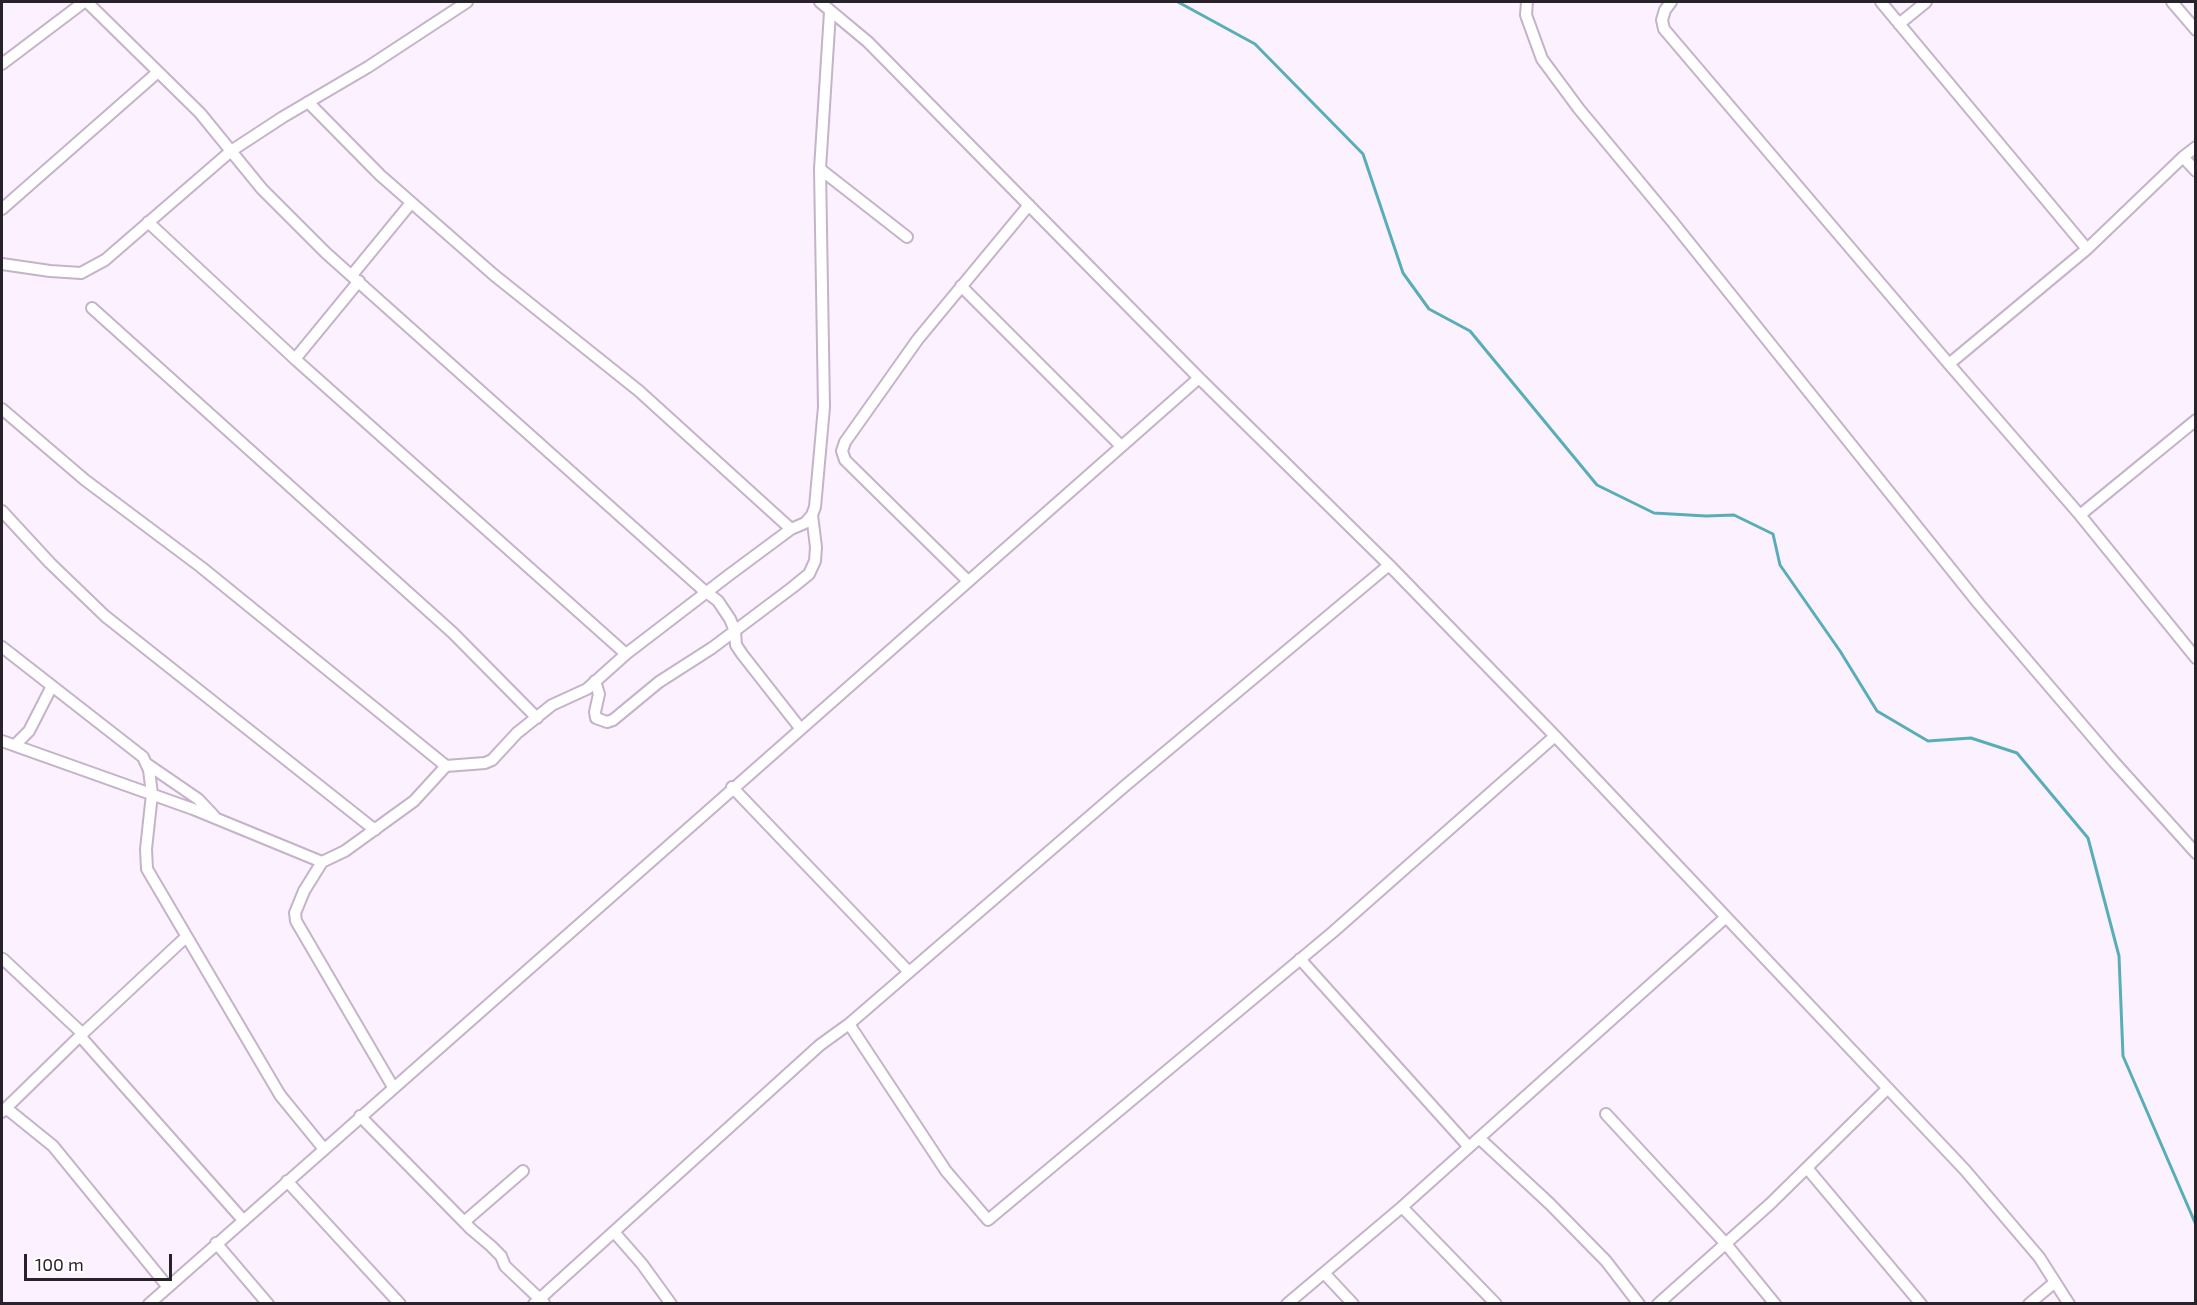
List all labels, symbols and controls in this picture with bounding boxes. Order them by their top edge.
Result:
scale bar [27,1242,176,1280]
text: 100 m [35,1253,84,1275]

